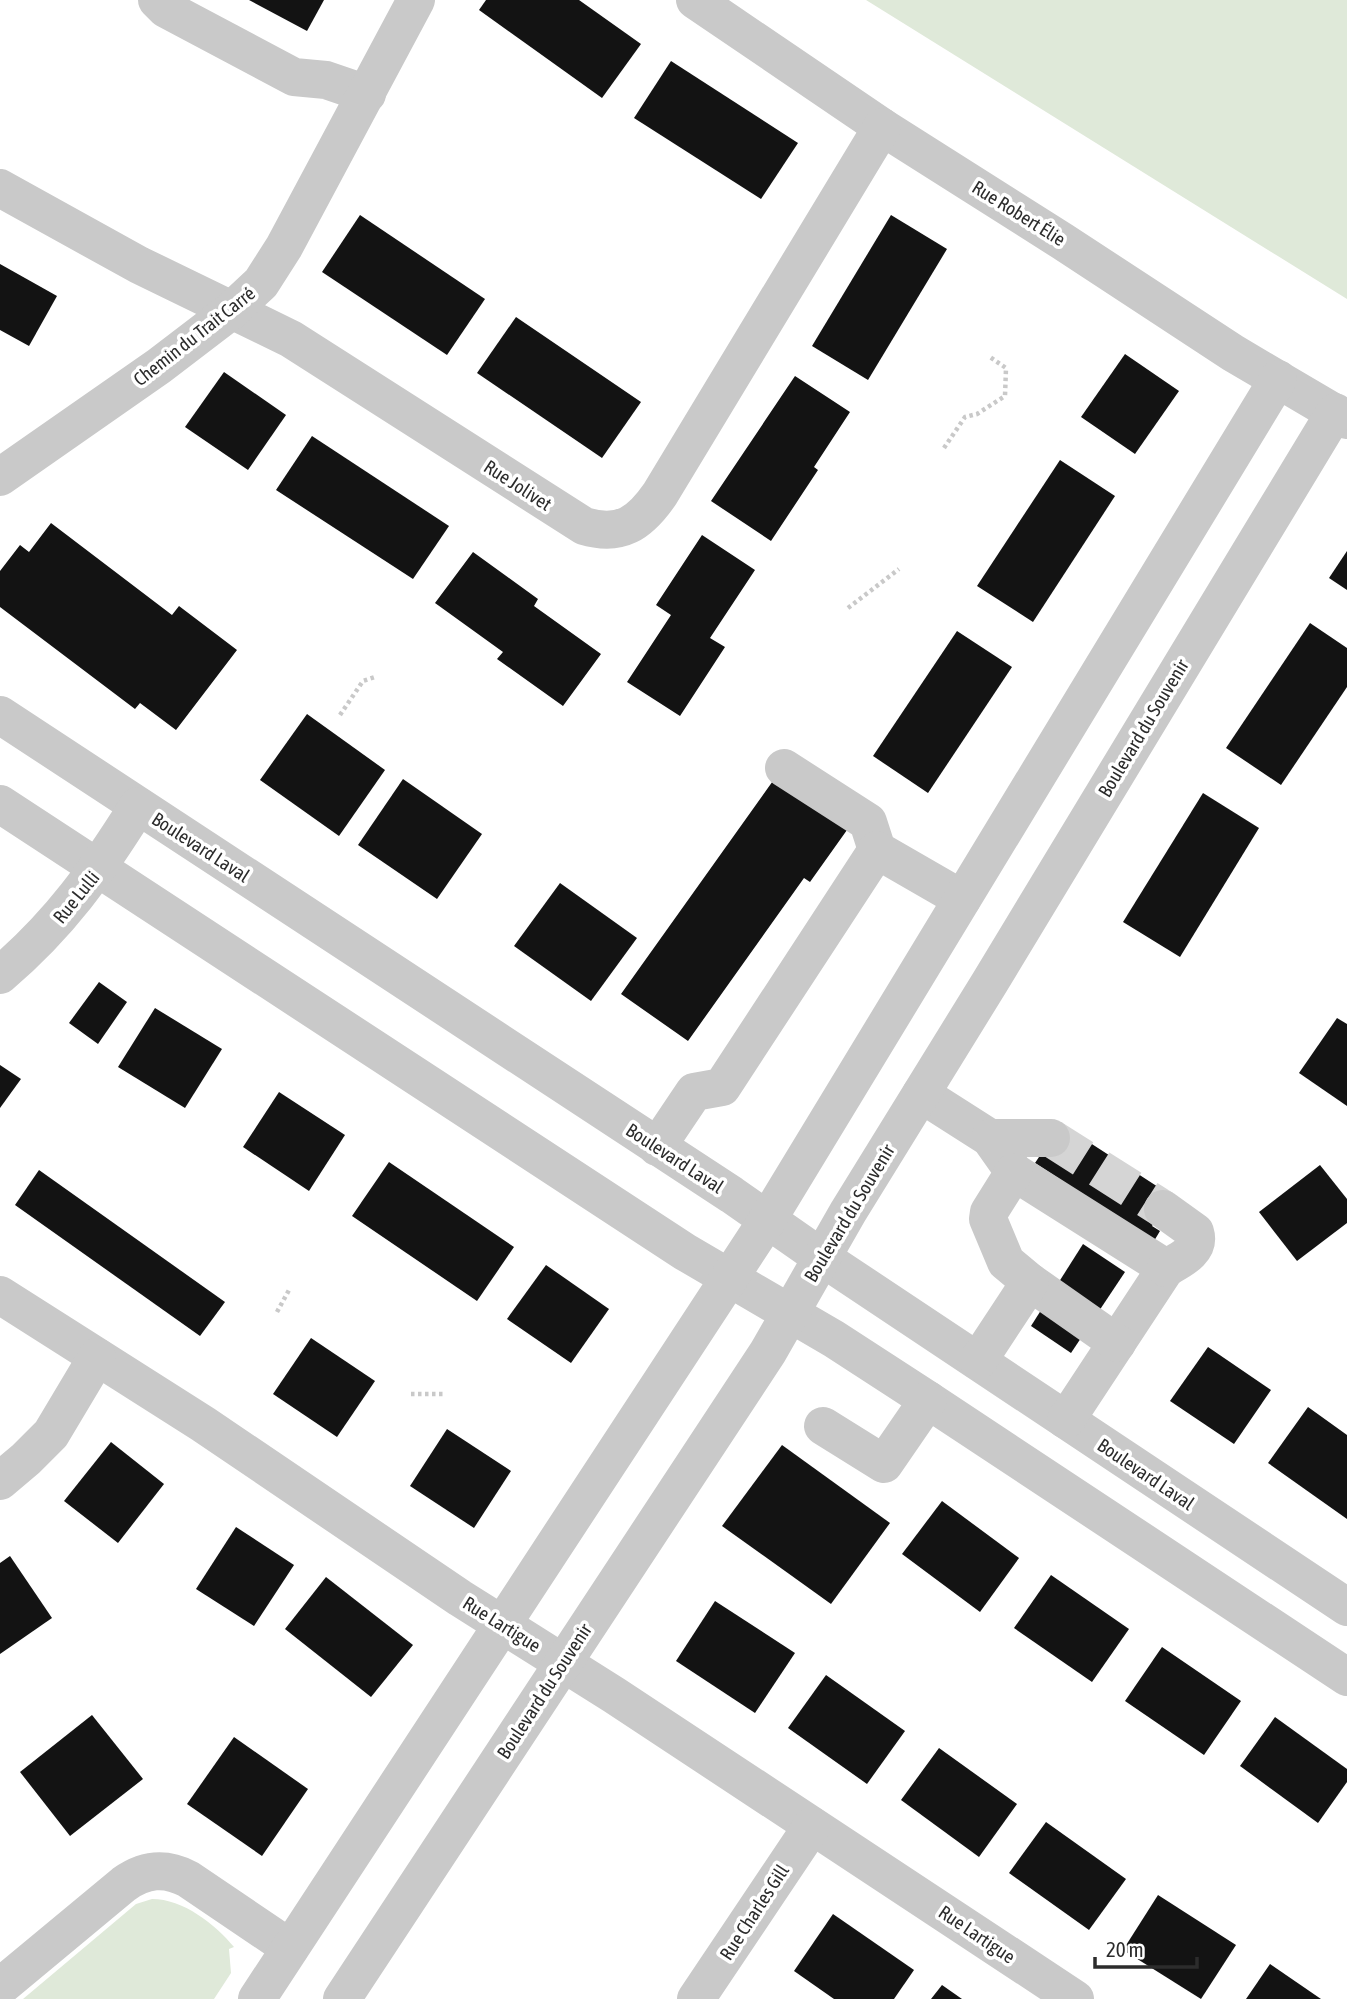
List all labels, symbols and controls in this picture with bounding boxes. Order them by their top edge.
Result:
street label: Rue Robert Élie [968,176,1070,250]
street label: Chemin du Trait Carré [129,282,259,390]
street label: Rue Jolivet [480,455,556,515]
street label: Boulevard du Souvenir [1093,655,1193,801]
street label: Boulevard Laval [148,807,254,887]
street label: Rue Lulli [48,866,104,928]
street label: Boulevard Laval [622,1118,728,1198]
street label: Boulevard du Souvenir [799,1140,899,1286]
street label: Boulevard Laval [1094,1434,1198,1514]
street label: Rue Lartigue [459,1592,545,1656]
street label: Boulevard du Souvenir [492,1619,596,1763]
street label: Rue Charles Gill [715,1860,793,1964]
street label: Rue Lartigue [935,1900,1019,1968]
scale bar [1095,1926,1196,1970]
text: 20 m [1106,1937,1144,1961]

